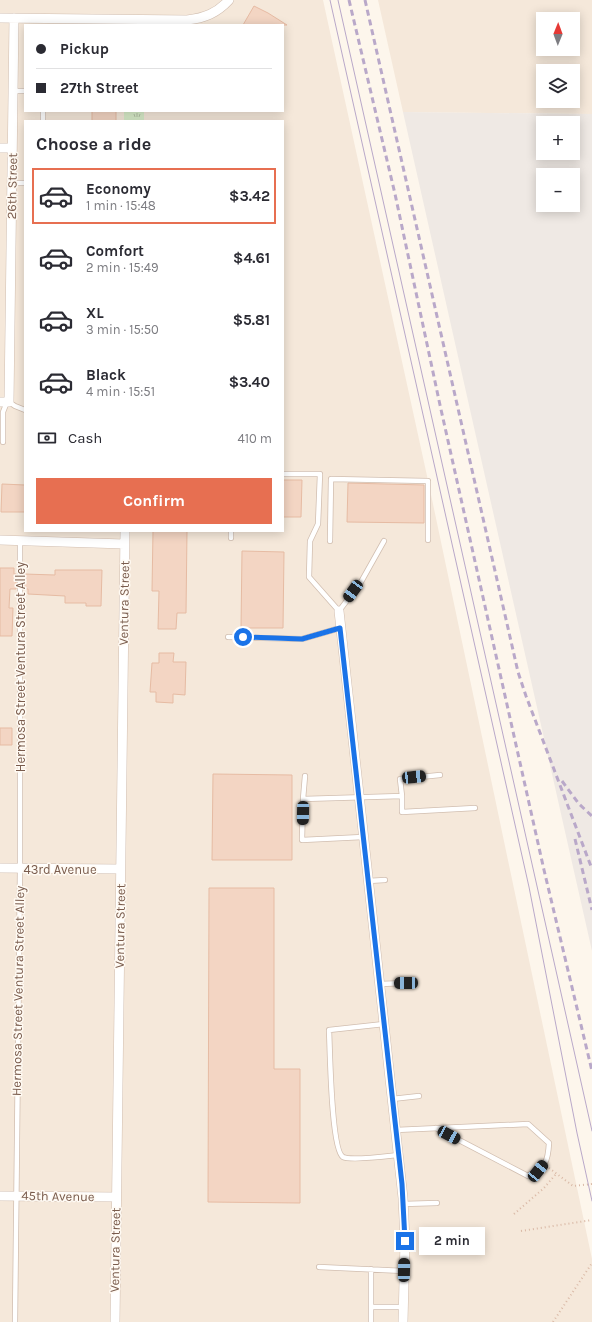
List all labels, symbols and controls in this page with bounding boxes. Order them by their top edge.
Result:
north arrow [536,12,580,56]
map controls [536,12,580,212]
text: Pickup [60,40,109,58]
button: layers [536,64,580,108]
text: 27th Street [60,79,139,97]
button: + [536,116,580,160]
text: Choose a ride [36,133,151,155]
street label: 26th Street [4,153,20,219]
button: − [536,168,580,212]
icon: car [38,178,74,214]
text: Economy [86,180,151,198]
text: $3.42 [229,187,270,205]
text: 1 min · 15:48 [86,198,156,213]
icon: car [38,240,74,276]
text: Comfort [86,242,144,260]
text: $4.61 [233,249,270,267]
text: 2 min · 15:49 [86,260,158,275]
icon: car [38,302,74,338]
text: XL [86,304,104,322]
text: $5.81 [233,311,270,329]
text: 3 min · 15:50 [86,322,159,337]
icon: car [38,364,74,400]
text: Black [86,366,126,384]
text: $3.40 [229,373,270,391]
text: 4 min · 15:51 [86,384,155,399]
icon: cash [36,427,58,449]
text: Cash [68,429,102,447]
text: 410 m [237,431,272,446]
button: Confirm [36,478,272,524]
street label: Ventura Street [116,560,132,646]
street label: Hermosa Street Ventura Street Alley [13,562,28,772]
car [341,578,365,604]
route start [234,628,252,646]
car [401,770,427,784]
car [297,801,309,825]
street label: 43rd Avenue [23,862,97,877]
street label: Ventura Street [112,883,128,969]
street label: Hermosa Street Ventura Street Alley [9,886,27,1096]
car [394,977,418,989]
car [436,1124,462,1146]
car [526,1158,550,1184]
street label: 45th Avenue [21,1188,95,1204]
street label: Ventura Street [107,1207,123,1293]
callout: 2 min [419,1227,485,1255]
route end [396,1232,414,1250]
text: 2 min [434,1233,470,1248]
car [398,1258,410,1282]

